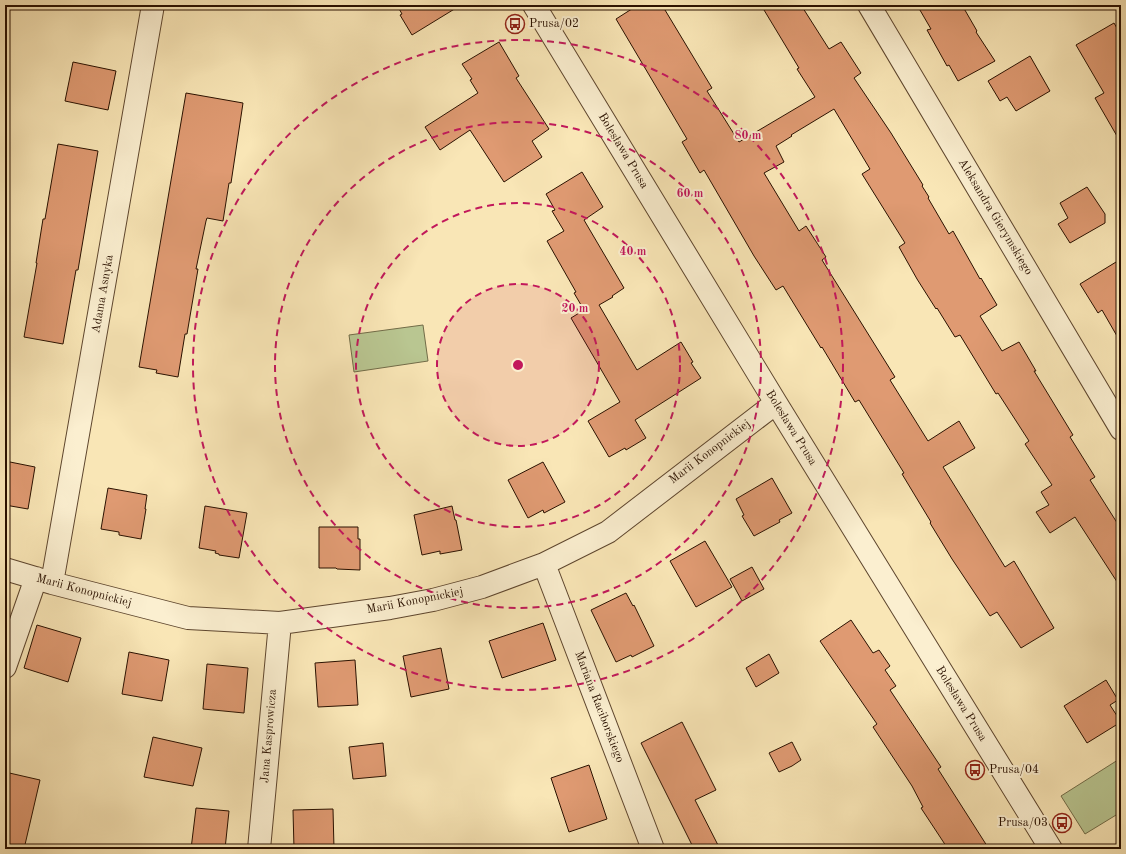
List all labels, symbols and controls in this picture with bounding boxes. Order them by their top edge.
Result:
bus stop icon: Prusa/02 [504,13,526,35]
place label: Prusa/02 [529,18,579,30]
street label: Bolesława Prusa [596,111,650,191]
text: 80 m [735,130,762,142]
street label: Aleksandra Gierymskiego [956,157,1034,277]
text: 60 m [677,188,704,200]
text: 40 m [620,246,647,258]
street label: Adama Asnyka [90,254,116,334]
text: 20 m [562,303,589,315]
centre of rings [511,358,525,372]
street label: Bolesława Prusa [763,388,819,468]
street label: Marii Konopnickiej [667,418,753,486]
street label: Marii Konopnickiej [35,572,133,610]
street label: Marii Konopnickiej [366,586,464,616]
street label: Mariana Raciborskiego [572,650,626,764]
street label: Bolesława Prusa [933,664,989,744]
street label: Jana Kasprowicza [259,688,279,783]
bus stop icon: Prusa/04 [964,759,986,781]
place label: Prusa/04 [989,764,1039,776]
bus stop icon: Prusa/03 [1051,812,1073,834]
place label: Prusa/03 [998,817,1048,829]

